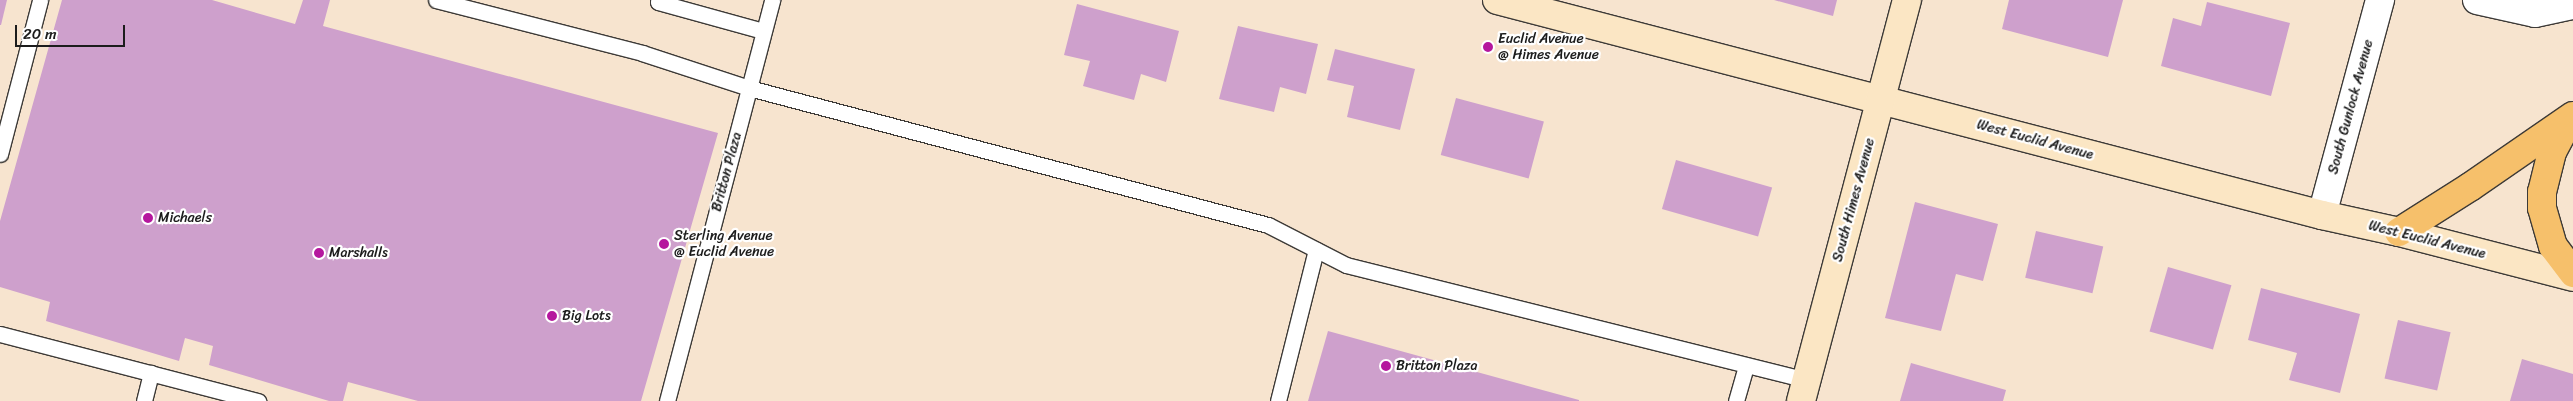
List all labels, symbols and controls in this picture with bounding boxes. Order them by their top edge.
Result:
scale bar [18,15,128,47]
text: 20 m [23,21,57,47]
place label: Euclid Avenue @ Himes Avenue [1498,31,1599,64]
street label: South Gunlock Avenue [2325,38,2377,176]
marker: Euclid Avenue @ Himes Avenue [1482,41,1494,53]
street label: West Euclid Avenue [1975,116,2095,164]
street label: Britton Plaza [708,130,746,214]
street label: South Himes Avenue [1829,136,1879,264]
place label: Michaels [158,210,212,226]
marker: Michaels [142,212,154,224]
street label: West Euclid Avenue [2367,217,2487,263]
place label: Sterling Avenue @ Euclid Avenue [674,228,774,260]
marker: Sterling Avenue @ Euclid Avenue [658,238,670,250]
place label: Marshalls [329,245,388,261]
marker: Marshalls [313,247,325,259]
place label: Big Lots [562,308,612,324]
marker: Big Lots [546,310,558,322]
place label: Britton Plaza [1396,358,1477,374]
marker: Britton Plaza [1380,360,1392,372]

